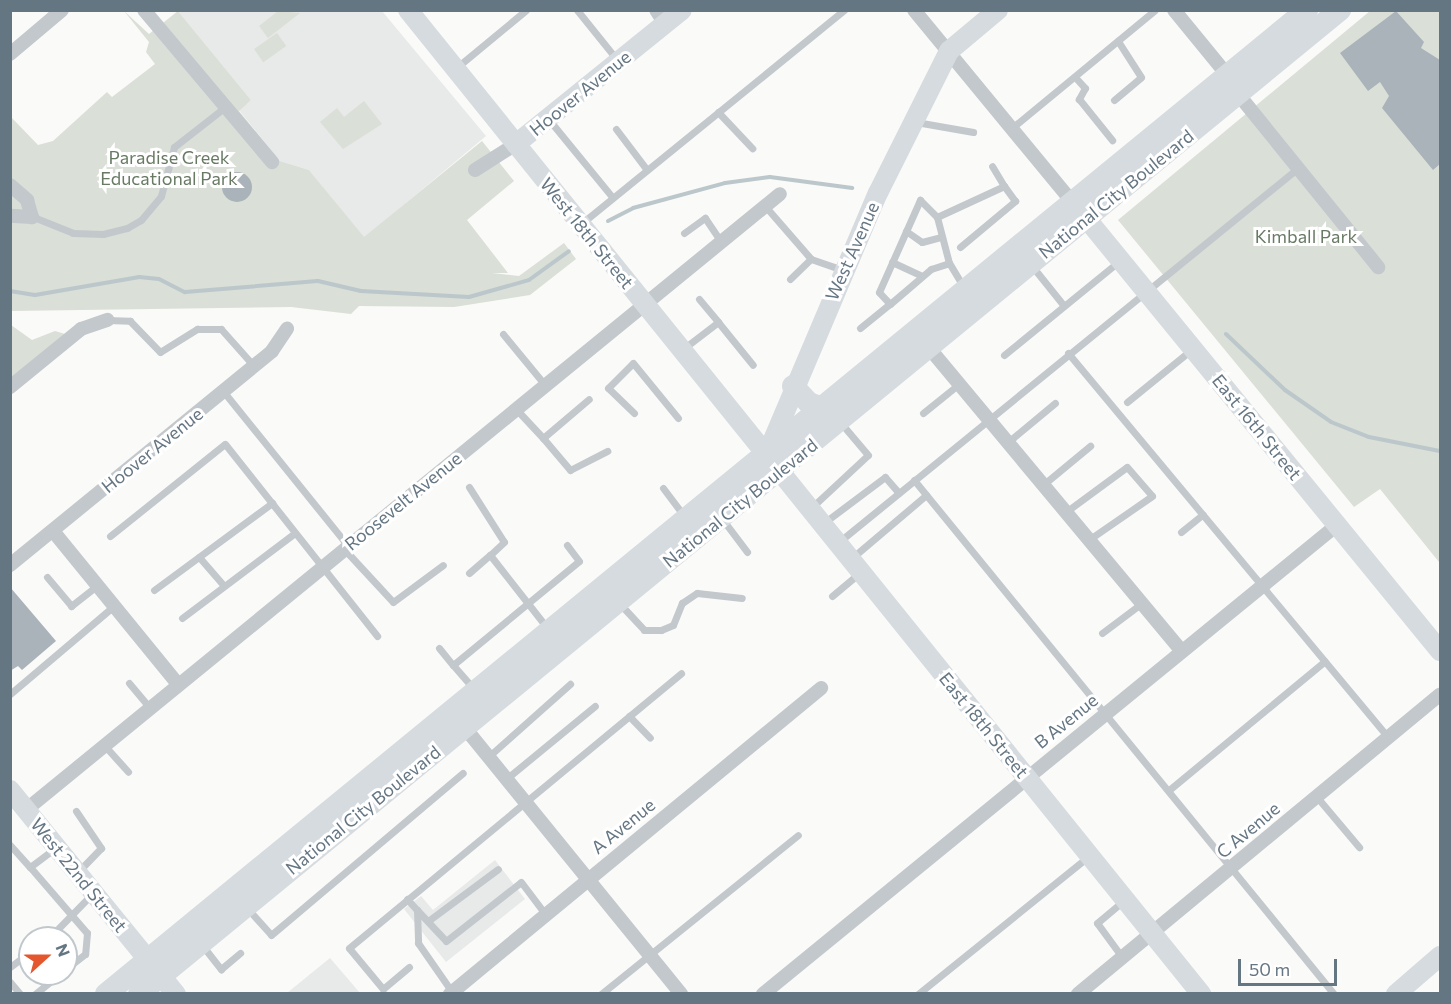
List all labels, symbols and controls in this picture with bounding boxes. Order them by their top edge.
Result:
street label: Hoover Avenue [525,46,635,140]
street label: National City Boulevard [1034,125,1198,263]
park label: Paradise Creek Educational Park [100,147,238,190]
street label: West 18th Street [536,173,638,293]
street label: West Avenue [821,198,883,304]
park label: Kimball Park [1255,225,1357,247]
street label: East 16th Street [1208,370,1306,484]
street label: Hoover Avenue [97,403,207,497]
street label: National City Boulevard [658,434,822,572]
street label: Roosevelt Avenue [340,447,466,555]
street label: East 18th Street [935,668,1033,782]
street label: B Avenue [1030,689,1102,753]
street label: National City Boulevard [281,741,445,879]
street label: A Avenue [587,794,659,858]
street label: C Avenue [1212,797,1284,863]
street label: West 22nd Street [26,814,132,936]
north arrow [18,926,78,986]
text: N [52,941,74,959]
scale bar [1241,947,1340,985]
text: 50 m [1249,958,1290,980]

